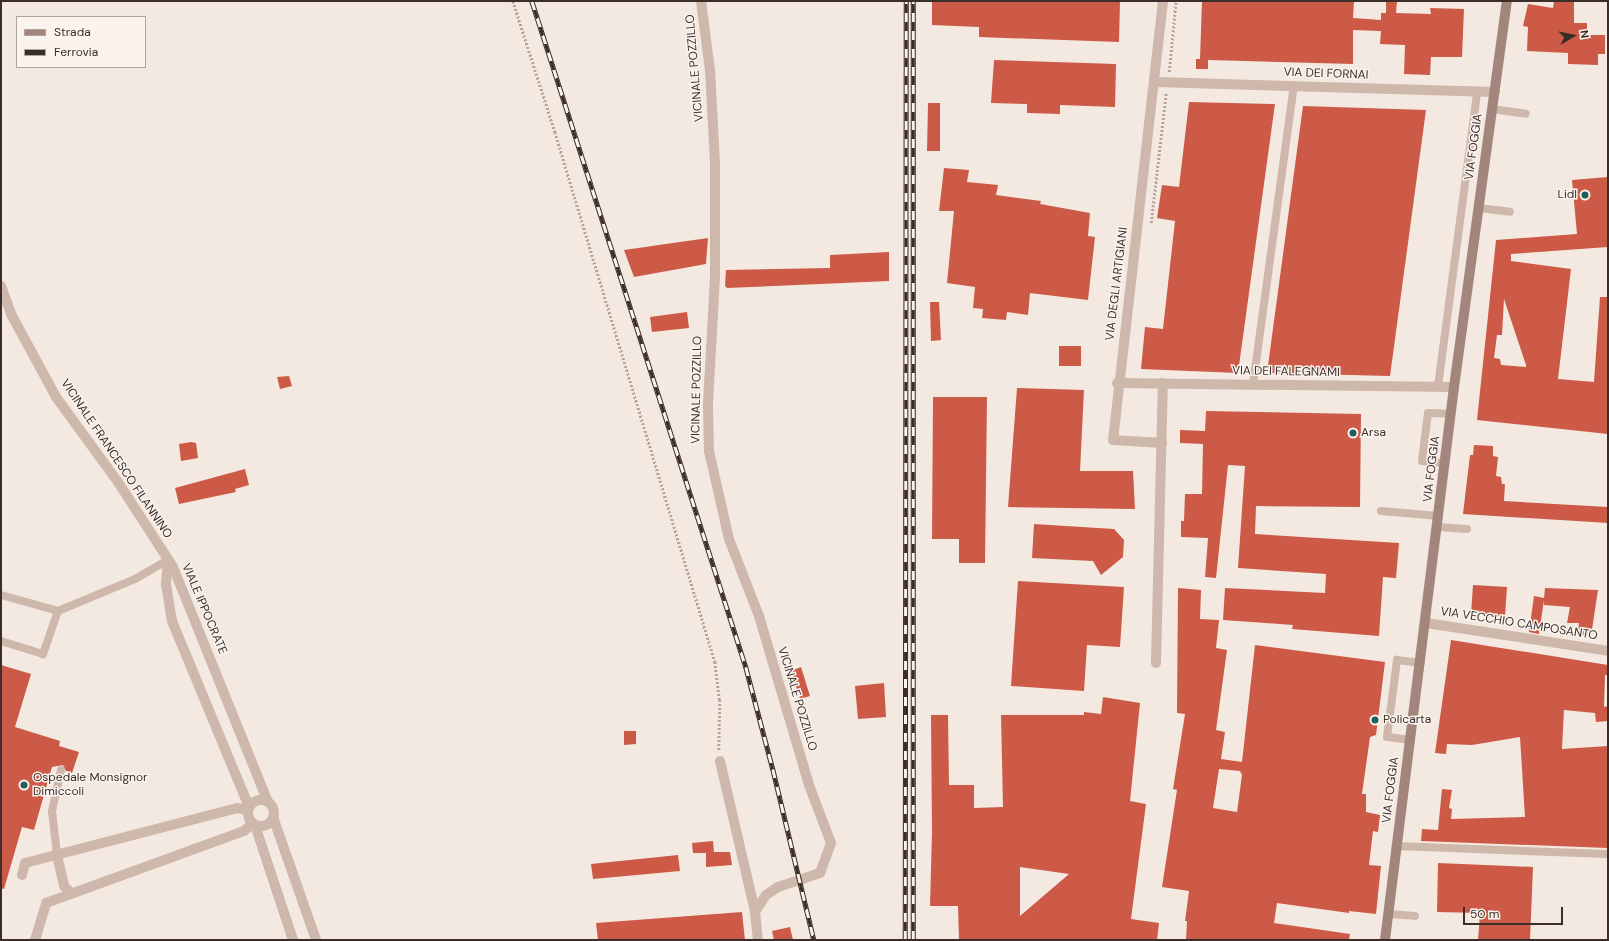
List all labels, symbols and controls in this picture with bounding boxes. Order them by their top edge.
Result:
street label: VICINALE POZZILLO [683,14,707,122]
legend [16,16,146,68]
north arrow [1553,16,1593,56]
text: Strada [54,24,91,40]
text: N [1577,29,1592,39]
text: Ferrovia [54,44,98,60]
street label: VIA DEI FORNAI [1283,65,1369,83]
street label: VIA FOGGIA [1462,113,1486,181]
place label: Lidl [1558,188,1577,202]
marker: Lidl [1580,190,1590,200]
street label: VIA DEGLI ARTIGIANI [1103,227,1131,341]
street label: VICINALE POZZILLO [689,336,705,444]
street label: VIA DEI FALEGNAMI [1232,364,1340,380]
street label: VICINALE FRANCESCO FILANNINO [57,377,175,541]
place label: Arsa [1361,426,1386,440]
marker: Arsa [1348,428,1358,438]
street label: VIA FOGGIA [1421,435,1443,503]
street label: VIALE IPPOCRATE [178,561,230,657]
street label: VIA VECCHIO CAMPOSANTO [1439,604,1599,644]
street label: VICINALE POZZILLO [774,645,820,753]
place label: Policarta [1383,713,1431,727]
marker: Policarta [1370,715,1380,725]
street label: VIA FOGGIA [1380,756,1402,824]
place label: Ospedale Monsignor Dimiccoli [33,771,148,799]
marker: Ospedale Monsignor Dimiccoli [18,779,30,791]
scale bar [1465,899,1565,925]
text: 50 m [1470,906,1499,922]

